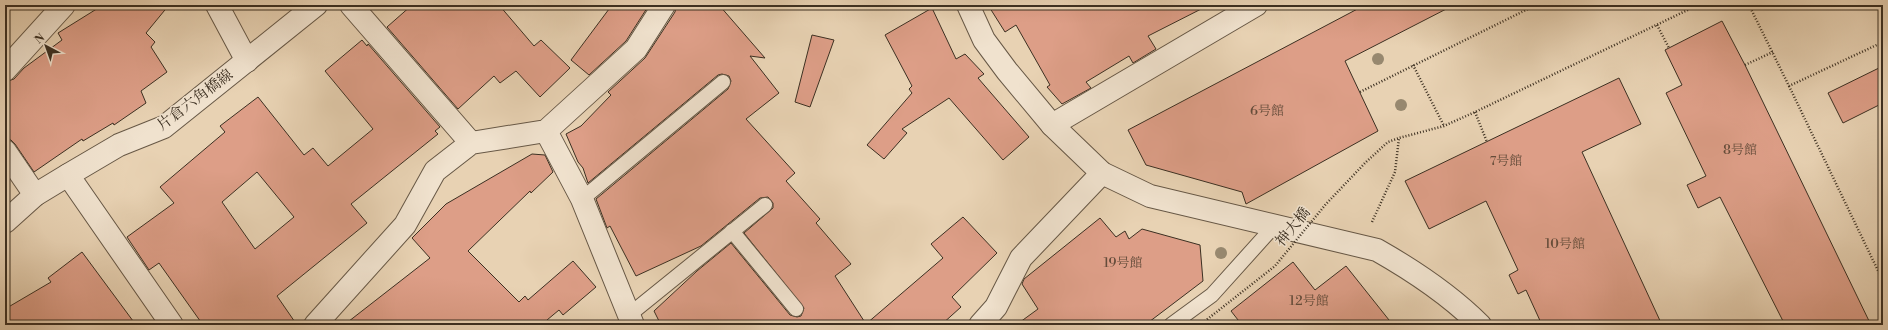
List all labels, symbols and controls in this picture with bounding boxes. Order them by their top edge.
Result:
north arrow [26,26,66,66]
text: N [32,31,48,47]
street label: 片倉六角橋線 [153,65,237,135]
house number: 6号館 [1250,103,1284,119]
house number: 8号館 [1723,142,1757,158]
house number: 7号館 [1490,153,1522,169]
street label: 神大橋 [1271,204,1315,250]
house number: 10号館 [1545,236,1585,252]
house number: 19号館 [1103,255,1143,271]
house number: 12号館 [1289,293,1329,309]

